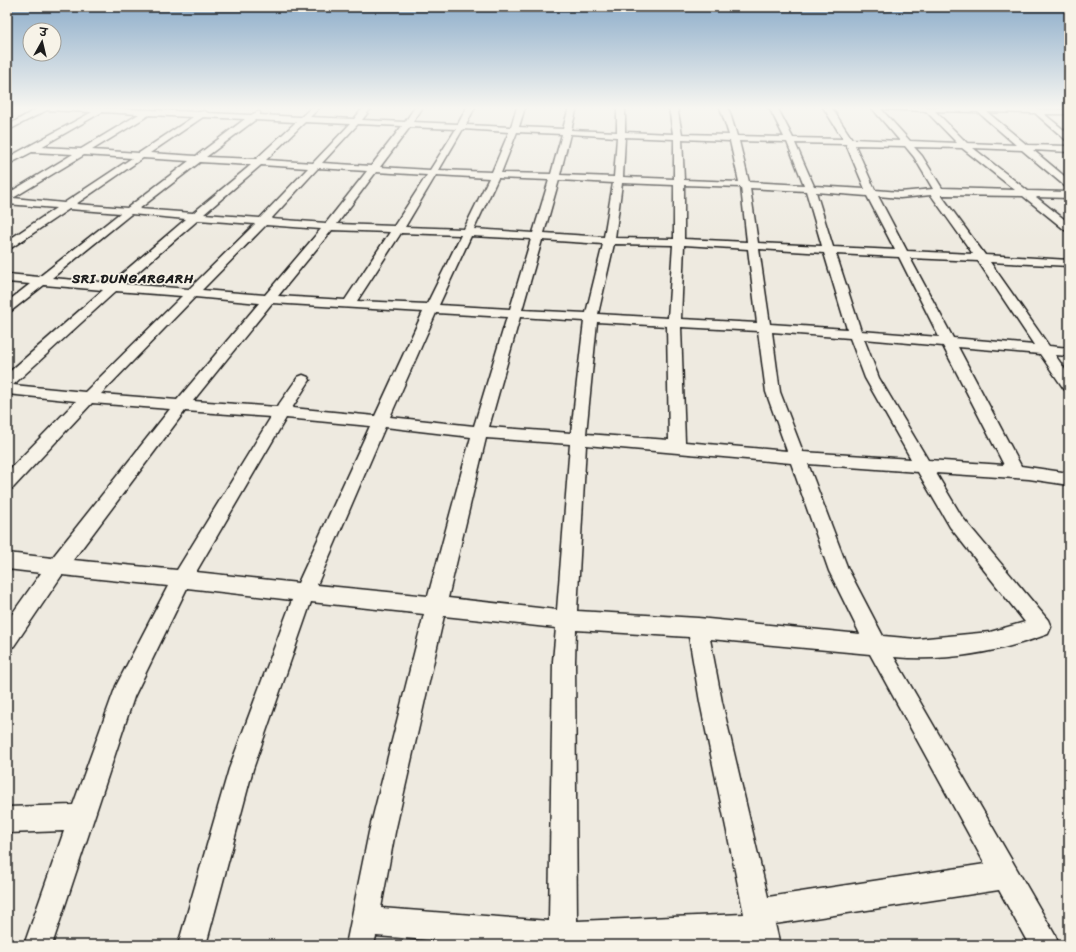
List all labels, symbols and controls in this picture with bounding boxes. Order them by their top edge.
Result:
north arrow [22,22,62,62]
text: उ [37,23,50,43]
district label: SRI DUNGARGARH [71,267,194,290]

